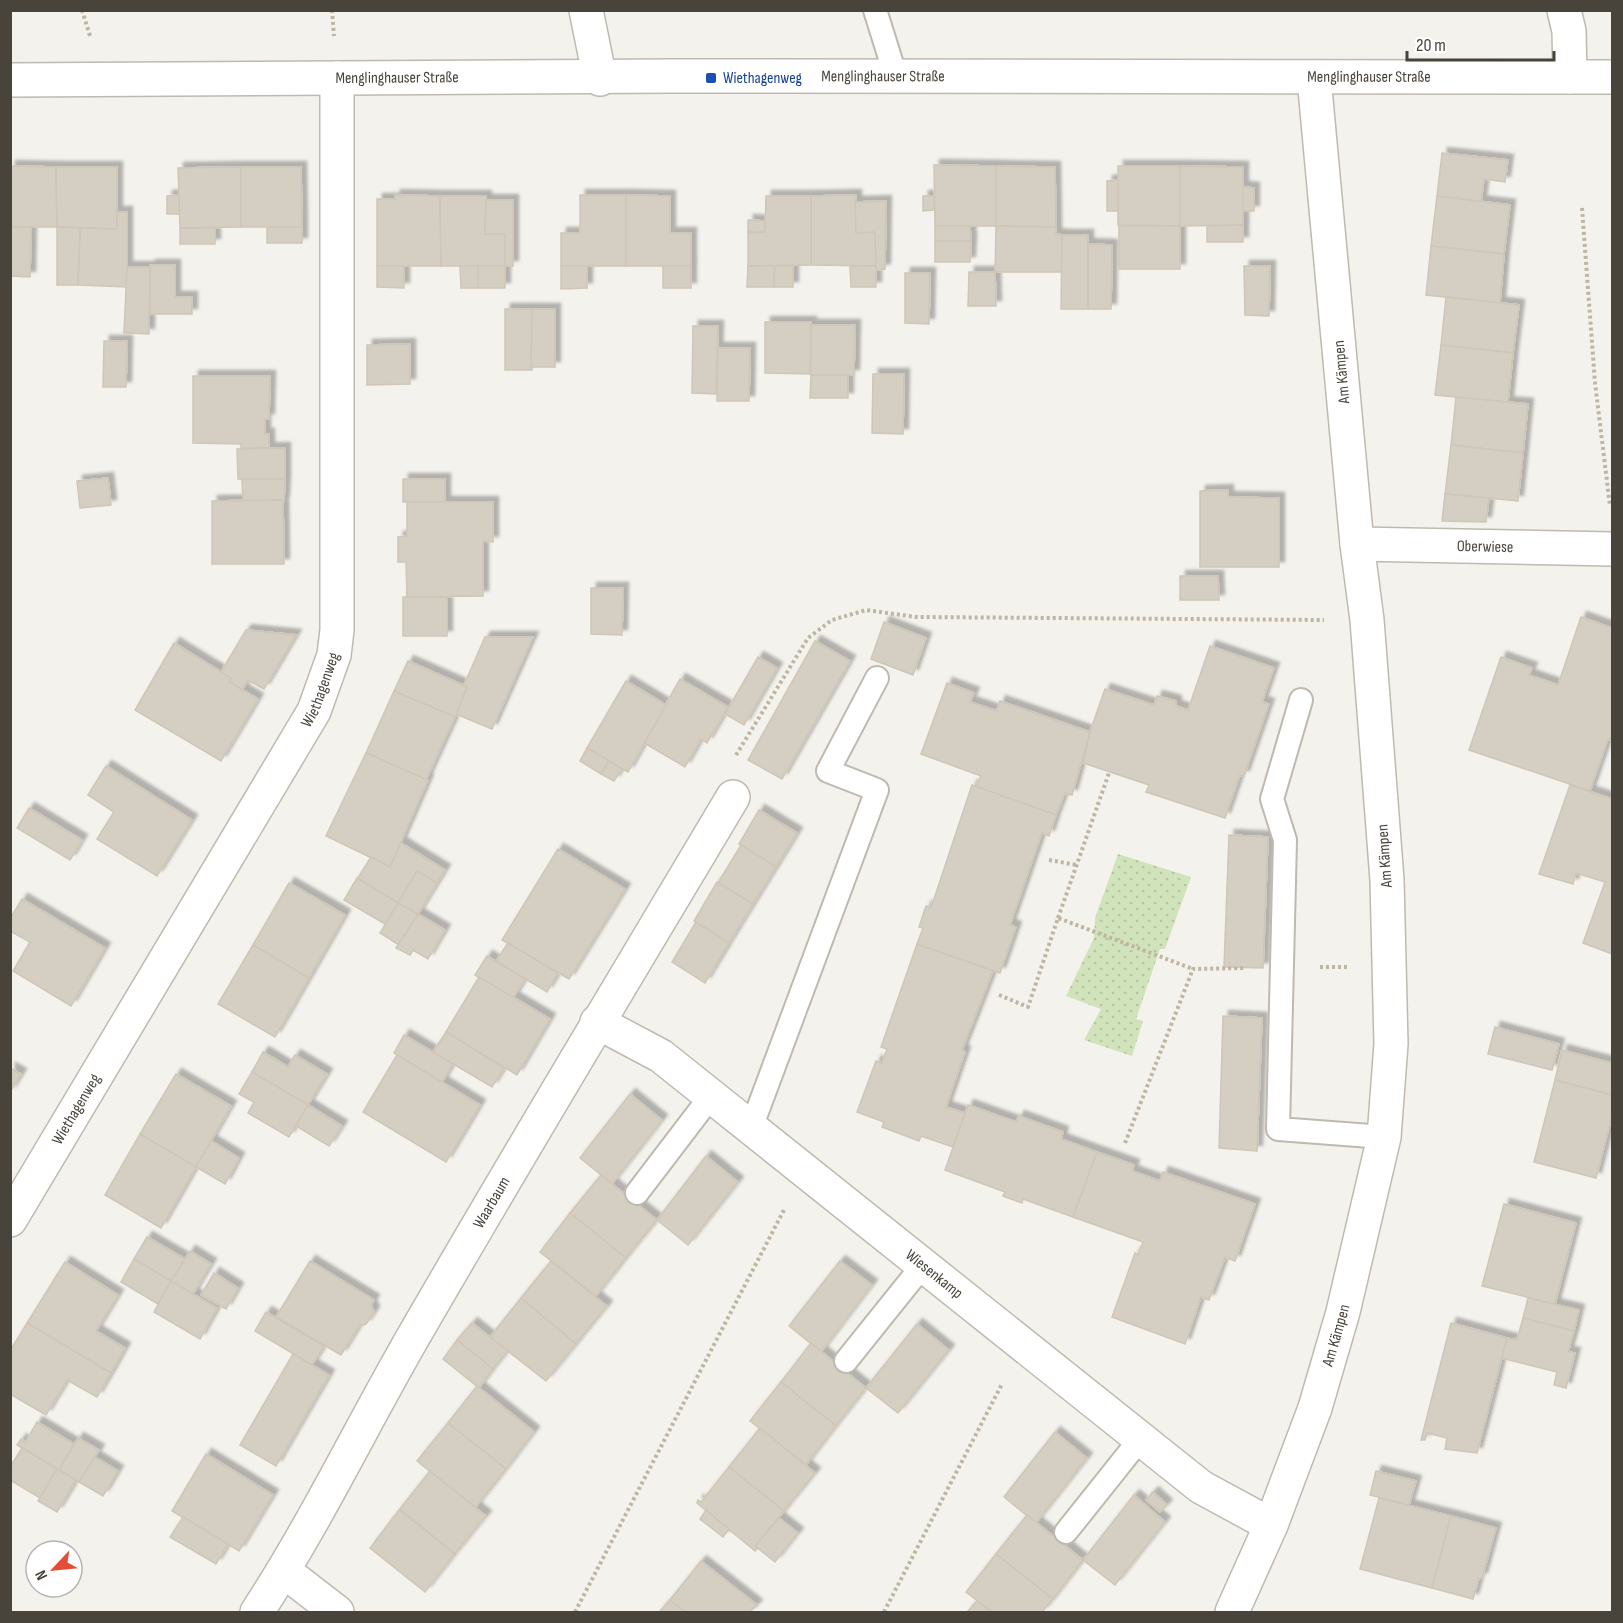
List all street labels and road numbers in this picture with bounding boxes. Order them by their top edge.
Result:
street label: Menglinghauser Straße [821,67,945,86]
street label: Menglinghauser Straße [1307,67,1431,86]
street label: Menglinghauser Straße [335,68,459,88]
street label: Am Kämpen [1330,340,1354,405]
street label: Oberwiese [1457,536,1513,557]
street label: Wiethagenweg [297,650,344,731]
street label: Am Kämpen [1373,824,1397,889]
street label: Wiethagenweg [48,1070,105,1148]
street label: Waarbaum [469,1173,514,1232]
street label: Wiesenkamp [902,1245,967,1303]
street label: Am Kämpen [1318,1303,1354,1369]

